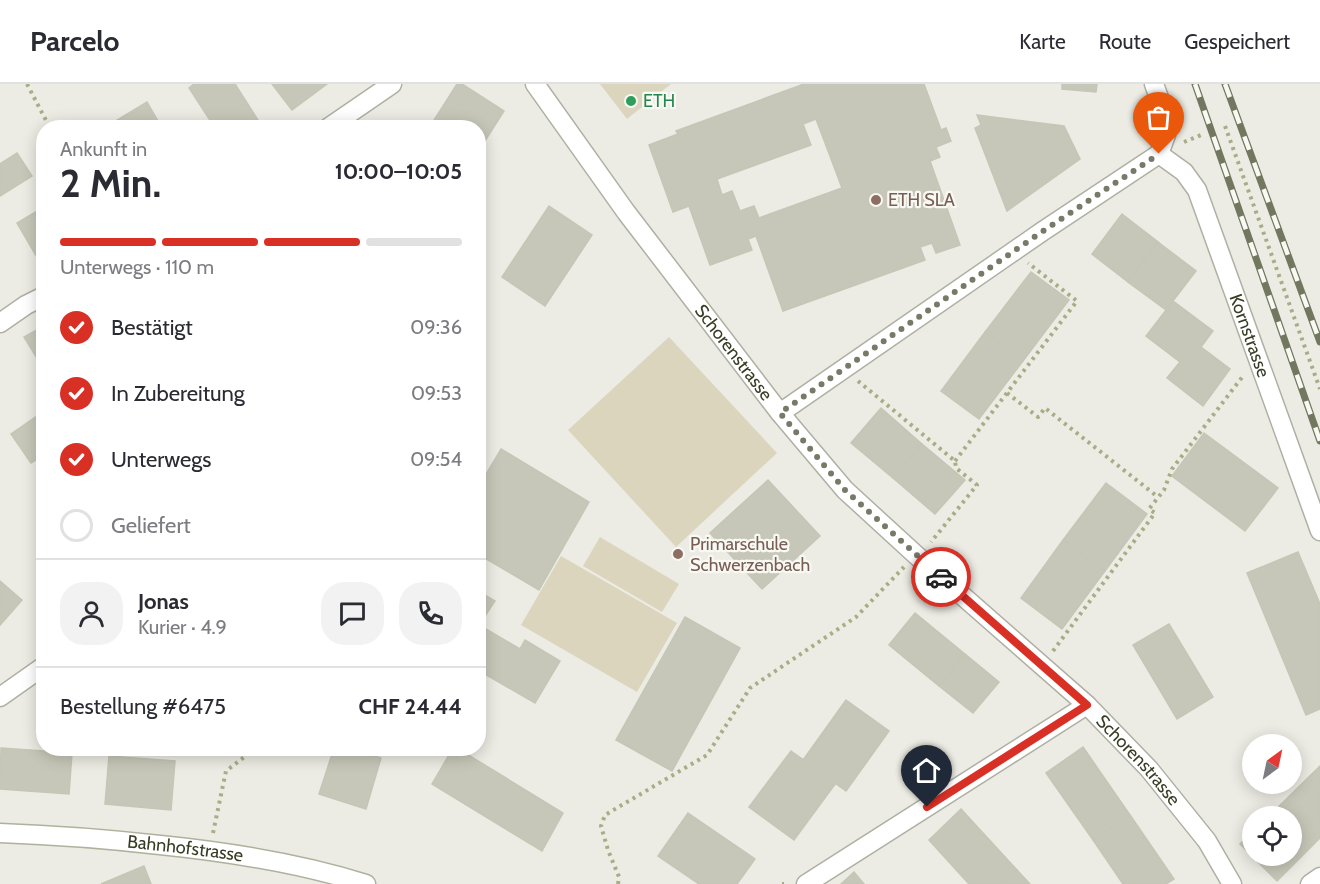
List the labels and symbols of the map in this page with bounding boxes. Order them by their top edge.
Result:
place label: ETH [643,90,675,112]
pin [1133,92,1184,154]
marker: ETH [624,94,638,108]
place label: ETH SLA [888,189,955,211]
marker: ETH SLA [869,193,883,207]
street label: Kornstrasse [1224,291,1275,380]
street label: Schorenstrasse [690,300,777,405]
place label: Primarschule Schwerzenbach [690,533,810,576]
marker: Primarschule Schwerzenbach [671,547,685,561]
courier [911,547,971,607]
street label: Schorenstrasse [1091,710,1185,810]
north arrow [1242,734,1302,794]
pin [901,745,952,807]
street label: Bahnhofstrasse [126,831,245,867]

